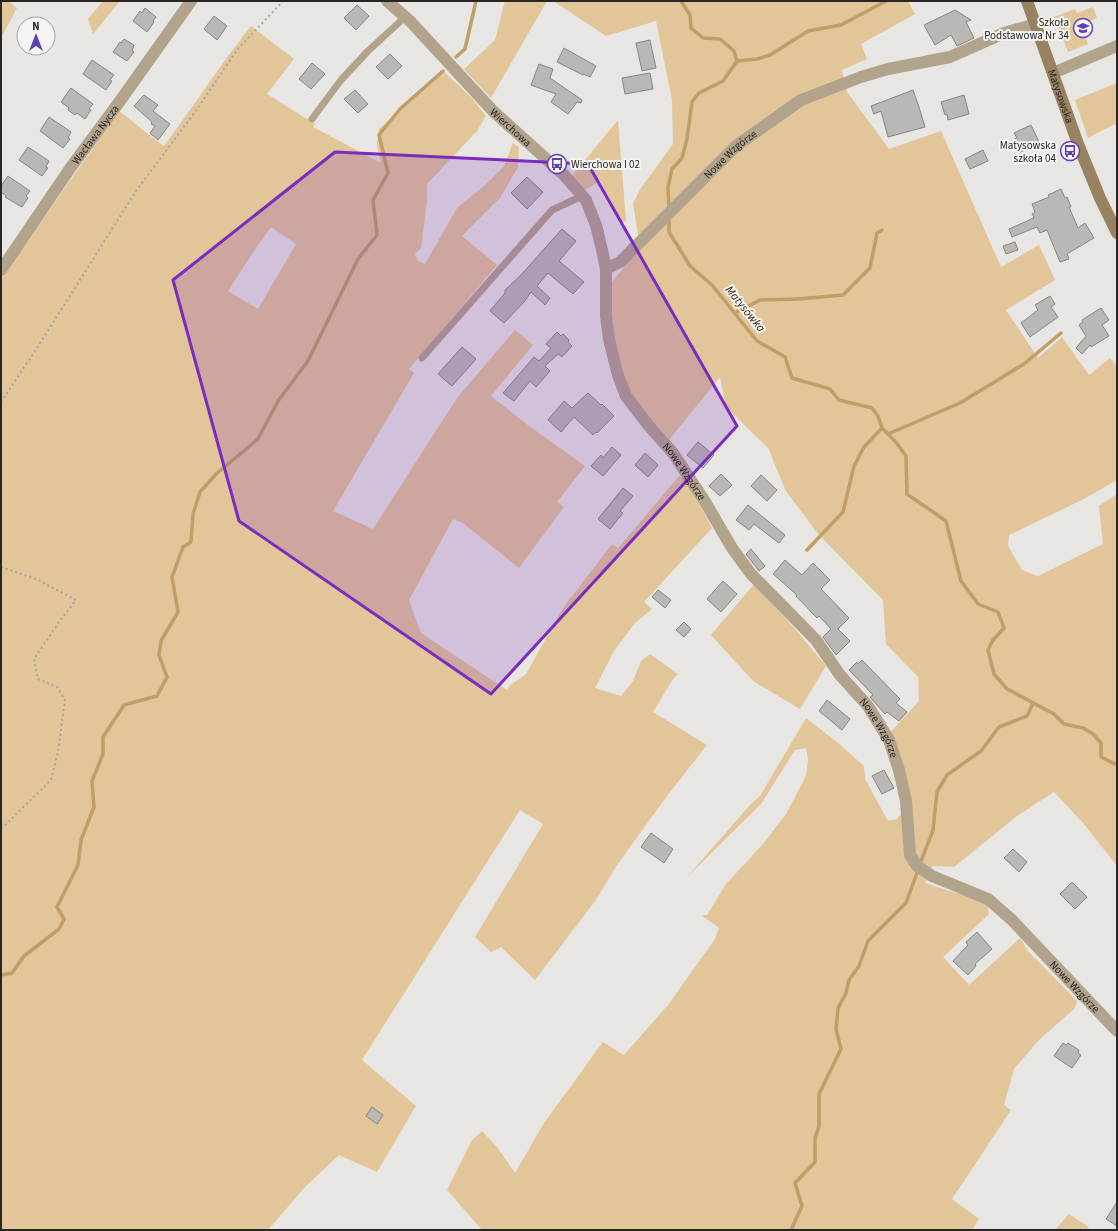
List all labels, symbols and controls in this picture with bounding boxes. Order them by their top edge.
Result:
place label: Szkoła Podstawowa Nr 34 [984,15,1070,43]
north arrow [16,16,56,56]
school or university icon: Szkoła Podstawowa Nr 34 [1072,17,1094,39]
text: N [32,19,40,34]
street label: Matysowska [1044,67,1077,125]
street label: Wacława Nycza [68,102,122,167]
street label: Wierchowa [487,105,535,150]
street label: Nowe Wzgórze [700,126,760,182]
place label: Matysowska szkoła 04 [1000,138,1057,166]
bus stop icon: Matysowska szkoła 04 [1059,140,1081,162]
bus stop icon: Wierchowa I 02 [546,153,568,175]
place label: Wierchowa I 02 [571,157,640,172]
water label: Matysówka [721,282,769,336]
street label: Nowe Wzgórze [659,439,710,503]
street label: Nowe Wzgórze [856,694,902,760]
street label: Nowe Wzgórze [1046,957,1104,1016]

